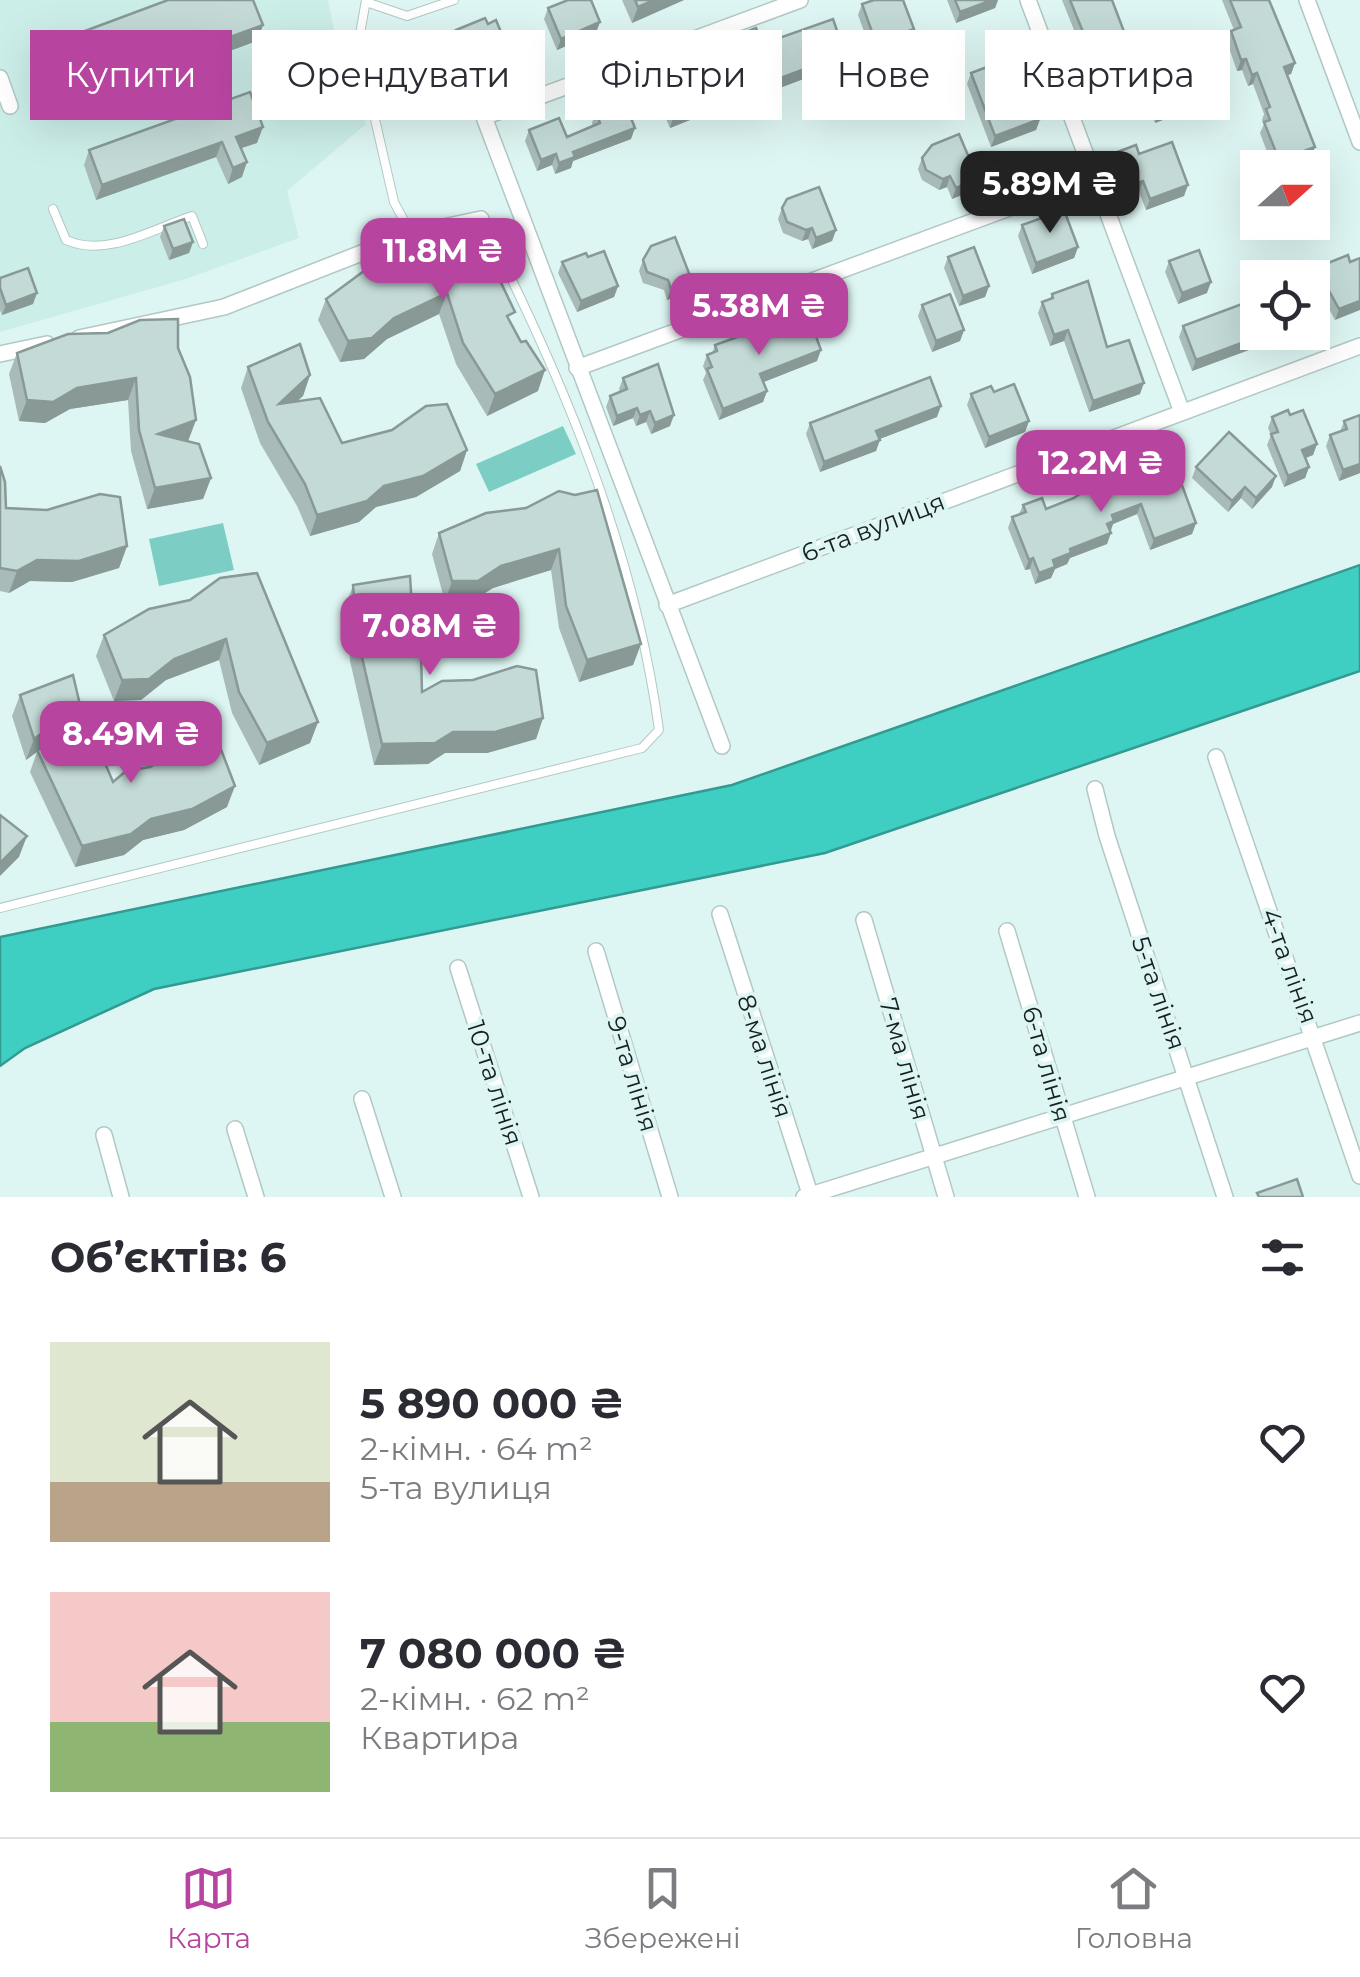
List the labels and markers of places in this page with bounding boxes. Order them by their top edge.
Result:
pin: 5.89M ₴ [958,151,1142,236]
pin: 11.8M ₴ [351,218,535,303]
pin: 5.38M ₴ [667,273,851,358]
pin: 12.2M ₴ [1009,430,1193,515]
pin: 7.08M ₴ [338,593,522,678]
pin: 8.49M ₴ [39,701,223,786]

